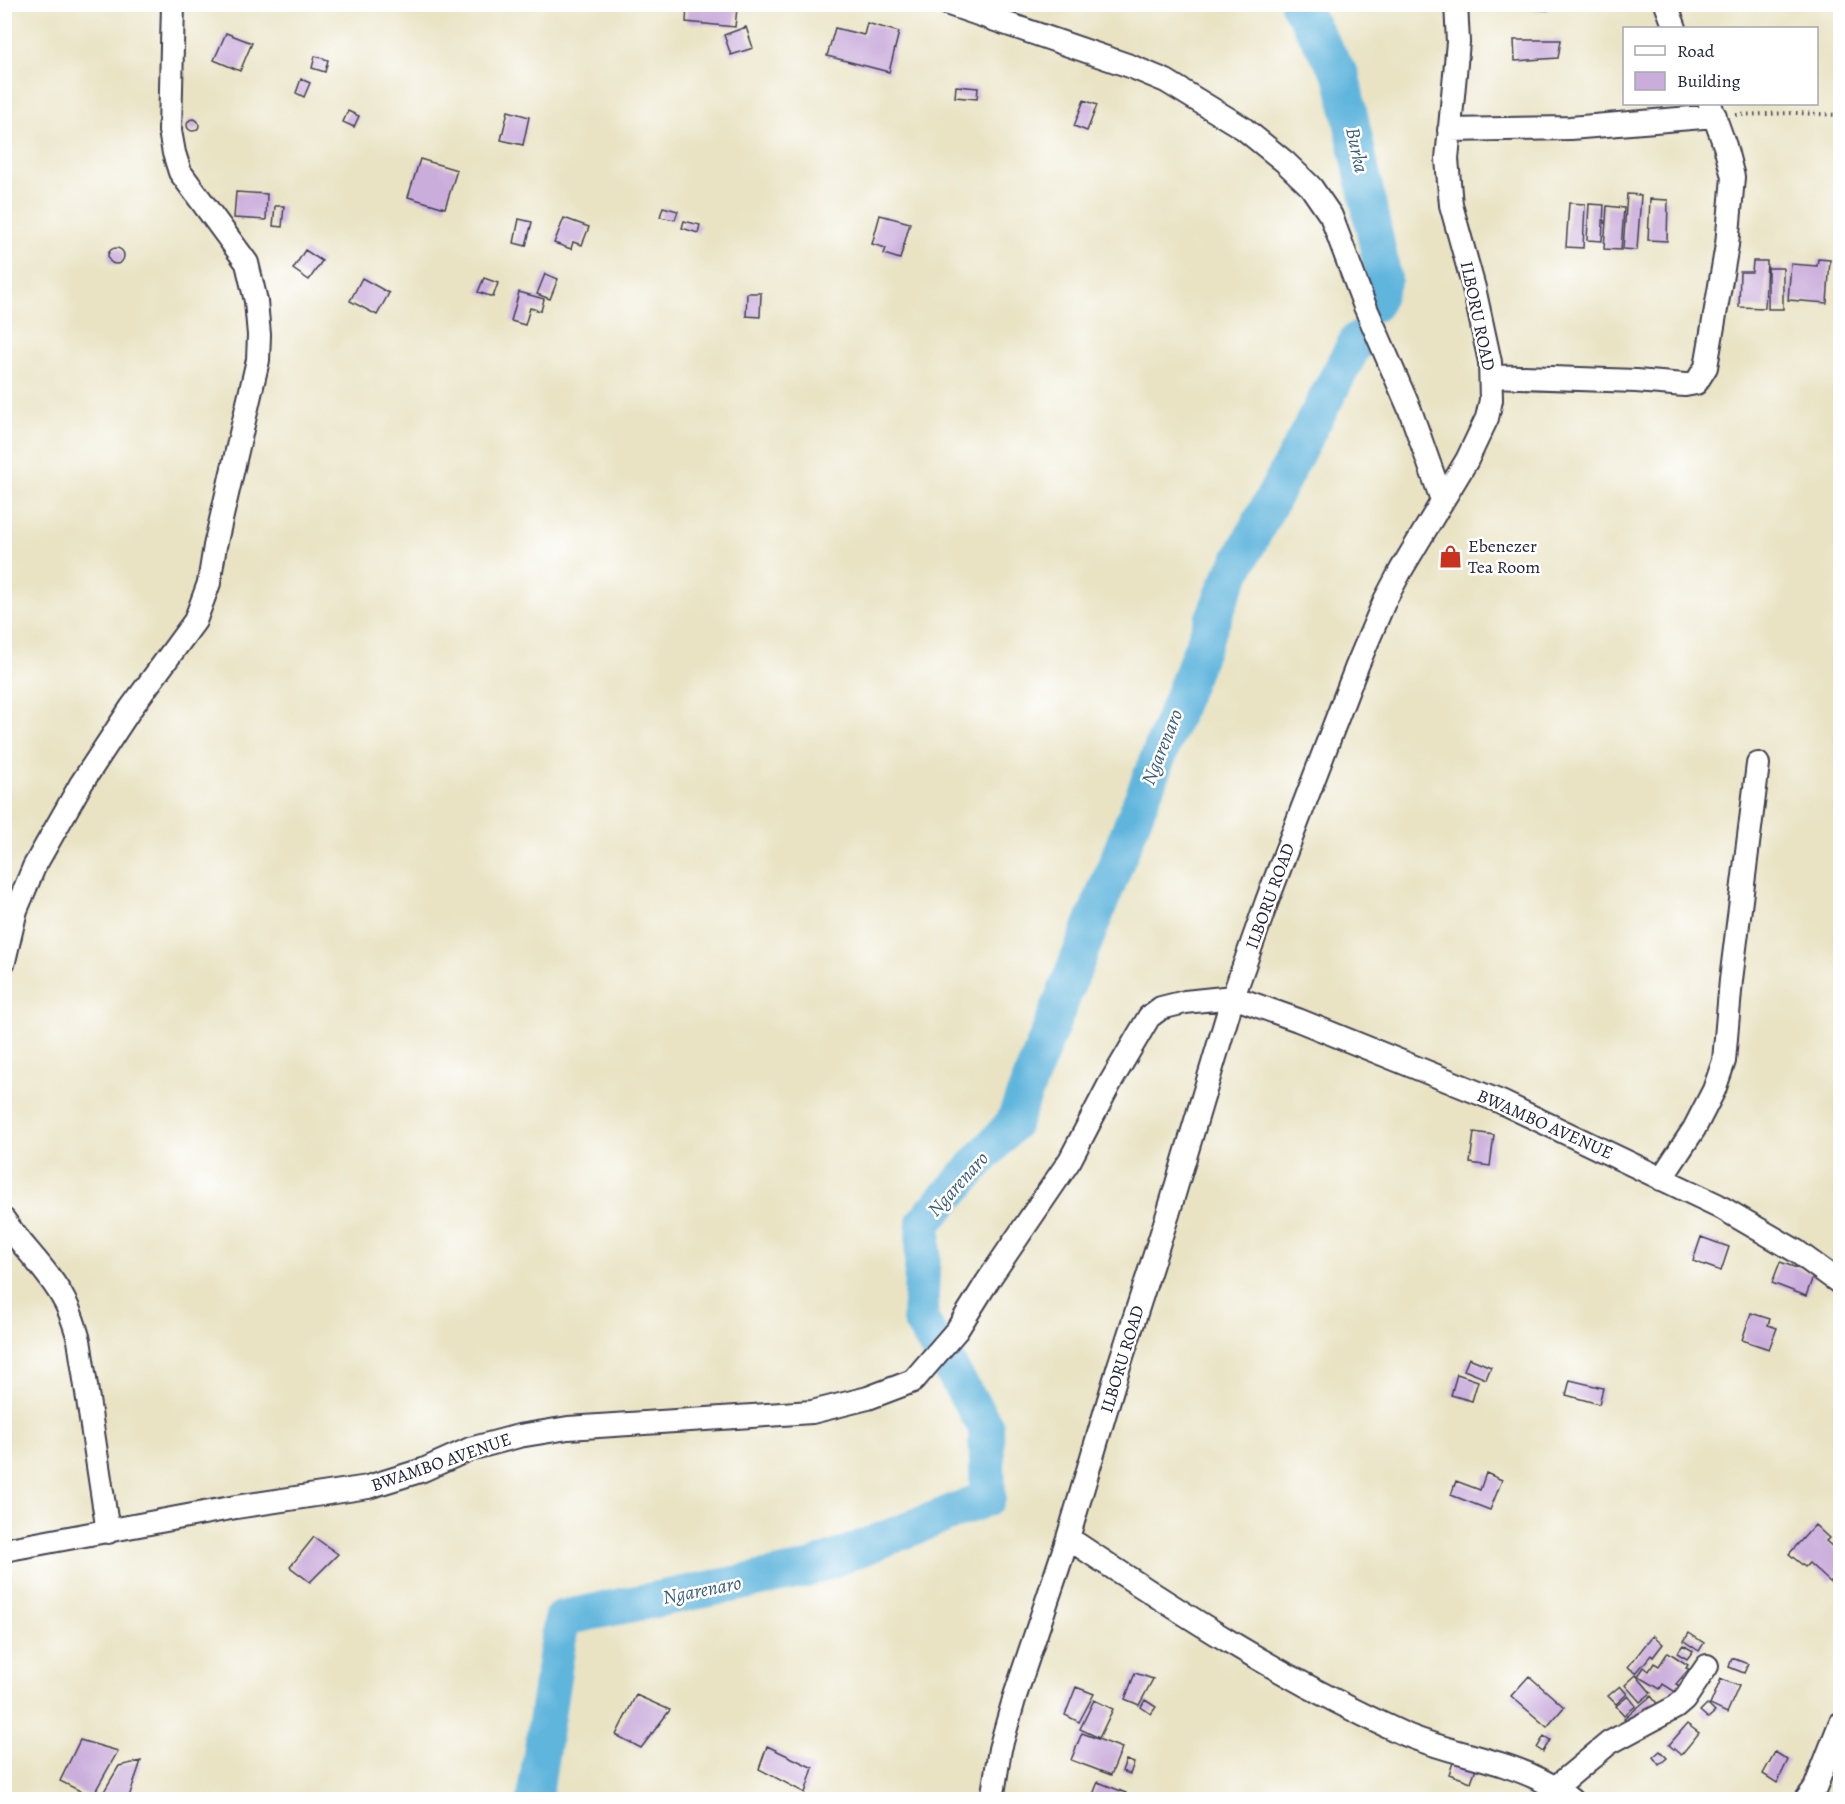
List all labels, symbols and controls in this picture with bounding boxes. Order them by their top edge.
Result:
legend [1623,27,1818,105]
text: Road [1677,39,1715,63]
text: Building [1677,69,1741,93]
water label: Burka [1339,125,1375,175]
street label: ILBORU ROAD [1455,259,1501,373]
place label: Ebenezer Tea Room [1468,534,1540,579]
shop icon: Ebenezer Tea Room [1437,543,1463,569]
water label: Ngarenaro [1135,705,1189,789]
street label: ILBORU ROAD [1240,840,1300,952]
street label: BWAMBO AVENUE [1473,1083,1617,1165]
water label: Ngarenaro [921,1145,995,1223]
street label: ILBORU ROAD [1094,1302,1150,1416]
street label: BWAMBO AVENUE [368,1427,514,1497]
water label: Ngarenaro [660,1569,744,1611]

